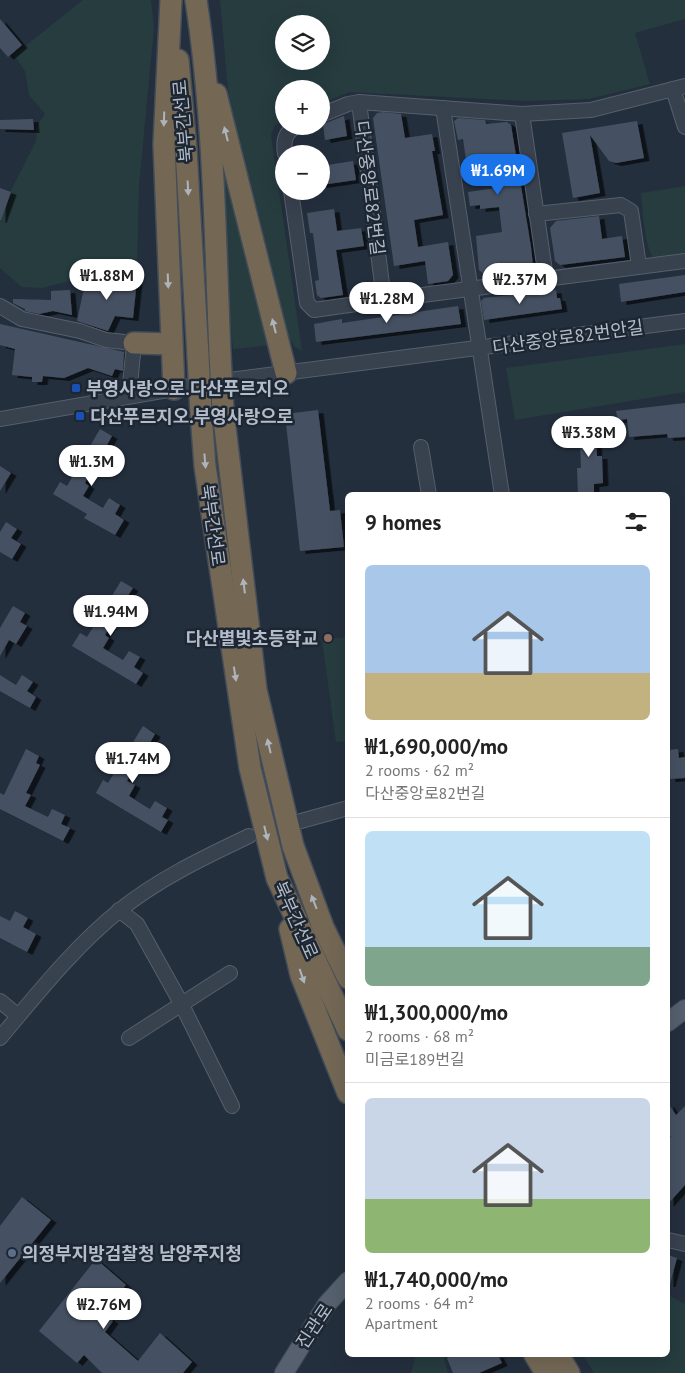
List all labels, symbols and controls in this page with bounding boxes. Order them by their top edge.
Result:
map controls [275,15,330,200]
button: layers [275,15,330,70]
street label: 북부간선로 [168,79,198,163]
button: + [275,80,330,135]
one-way arrow [160,111,168,127]
street label: 다산중앙로82번길 [350,119,390,257]
one-way arrow [222,127,230,142]
button: − [275,145,330,200]
pin: ₩1.69M [457,154,539,196]
text: ₩1.69M [471,160,525,180]
one-way arrow [185,180,193,196]
pin: ₩1.88M [66,258,148,301]
pin: ₩2.37M [479,262,561,305]
text: ₩1.88M [80,265,134,285]
text: ₩2.37M [493,269,547,289]
one-way arrow [165,273,173,289]
pin: ₩1.28M [346,282,428,324]
text: ₩1.28M [360,288,414,308]
street label: 다산중앙로82번안길 [491,315,645,359]
one-way arrow [270,318,278,333]
place label: 부영사랑으로.다산푸르지오 [86,377,289,400]
marker: 부영사랑으로.다산푸르지오 [70,382,82,394]
place label: 다산푸르지오.부영사랑으로 [90,405,293,428]
marker: 다산푸르지오.부영사랑으로 [74,410,86,422]
pin: ₩3.38M [548,416,630,458]
text: ₩3.38M [562,422,616,442]
pin: ₩1.3M [57,444,127,487]
text: ₩1.3M [70,451,114,471]
one-way arrow [201,453,209,469]
street label: 북부간선로 [196,482,230,568]
icon: filters [622,508,650,536]
text: 9 homes [365,509,441,536]
one-way arrow [240,577,248,593]
pin: ₩1.94M [70,594,152,637]
icon: home [463,598,553,688]
text: ₩1.94M [84,601,138,621]
place label: 다산별빛초등학교 [186,627,318,650]
marker: 다산별빛초등학교 [322,632,334,644]
one-way arrow [232,666,240,682]
text: ₩1,690,000/mo [365,733,508,760]
one-way arrow [265,738,273,754]
pin: ₩1.74M [92,742,174,784]
text: ₩1.74M [106,748,160,768]
text: 2 rooms · 62 m² [365,760,474,780]
text: 다산중앙로82번길 [365,783,485,803]
one-way arrow [262,826,270,841]
icon: home [463,863,553,953]
street label: 북부간선로 [269,877,323,963]
one-way arrow [310,894,318,909]
one-way arrow [298,969,306,984]
text: ₩1,300,000/mo [365,999,508,1026]
text: 2 rooms · 68 m² [365,1026,474,1046]
text: 미금로189번길 [365,1049,465,1069]
icon: home [463,1130,553,1220]
place label: 의정부지방검찰청 남양주지청 [22,1242,242,1265]
marker: 의정부지방검찰청 남양주지청 [6,1247,18,1259]
text: ₩1,740,000/mo [365,1266,508,1293]
pin: ₩2.76M [63,1288,145,1330]
text: 2 rooms · 64 m² [365,1293,474,1313]
text: ₩2.76M [77,1294,131,1314]
street label: 진관로 [291,1299,337,1353]
text: Apartment [365,1313,438,1333]

